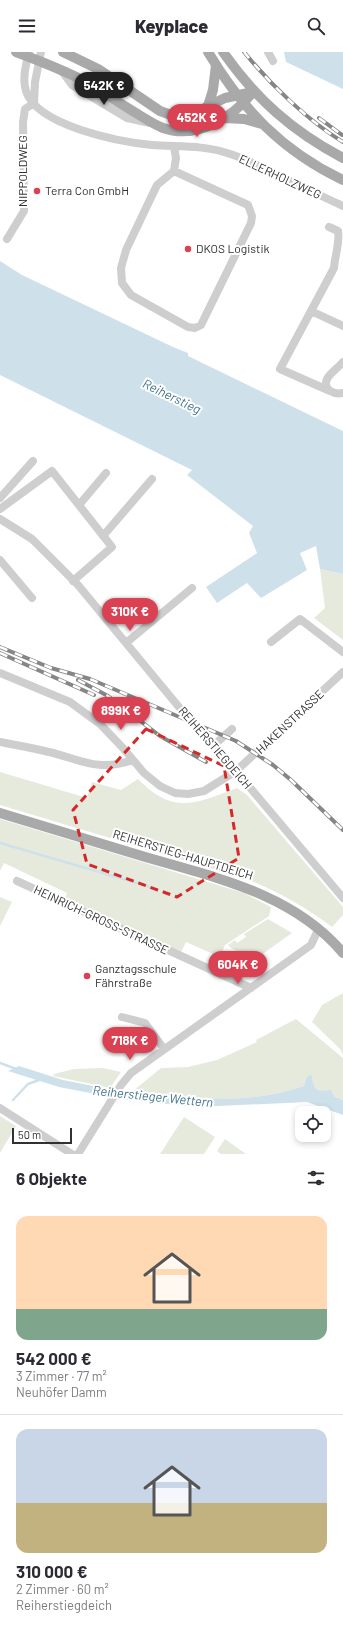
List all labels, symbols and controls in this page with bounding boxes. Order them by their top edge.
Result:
icon: menu [16,15,38,37]
text: Keyplace [135,15,208,37]
icon: search [305,15,327,37]
pin: 542K € [71,72,137,106]
text: 542K € [83,77,125,93]
pin: 452K € [164,104,230,138]
text: 452K € [176,109,218,125]
street label: NIPPOLDWEG [15,135,29,207]
street label: ELLERHOLZWEG [237,151,324,201]
place label: Terra Con GmbH [45,183,129,197]
marker: Terra Con GmbH [32,186,42,196]
place label: DKOS Logistik [196,241,270,255]
marker: DKOS Logistik [183,244,193,254]
water label: Reiherstieg [140,375,204,417]
pin: 310K € [97,598,163,632]
text: 310K € [111,603,149,619]
street label: HAKENSTRASSE [253,686,326,756]
pin: 899K € [88,697,154,731]
text: 899K € [101,702,141,718]
street label: REIHERSTIEGDEICH [176,703,255,791]
street label: REIHERSTIEG-HAUPTDEICH [111,826,255,882]
street label: HEINRICH-GROSS-STRASSE [32,882,171,957]
pin: 604K € [205,951,271,985]
text: 604K € [217,956,259,972]
place label: Ganztagsschule Fährstraße [95,961,177,989]
marker: Ganztagsschule Fährstraße [82,971,92,981]
pin: 718K € [97,1027,163,1061]
text: 718K € [111,1032,149,1048]
water label: Reiherstieger Wettern [92,1082,214,1110]
map controls [295,1106,331,1142]
button: locate [295,1106,331,1142]
scale bar [12,1126,72,1145]
text: 50 m [18,1128,41,1141]
icon: filters [305,1167,327,1189]
text: 6 Objekte [16,1168,87,1188]
icon: home [136,1242,208,1314]
text: 542 000 € [16,1348,92,1368]
text: 3 Zimmer · 77 m² [16,1368,107,1384]
text: Neuhöfer Damm [16,1384,107,1400]
icon: home [136,1455,208,1527]
text: 310 000 € [16,1561,88,1581]
text: 2 Zimmer · 60 m² [16,1581,109,1597]
text: Reiherstiegdeich [16,1597,112,1613]

